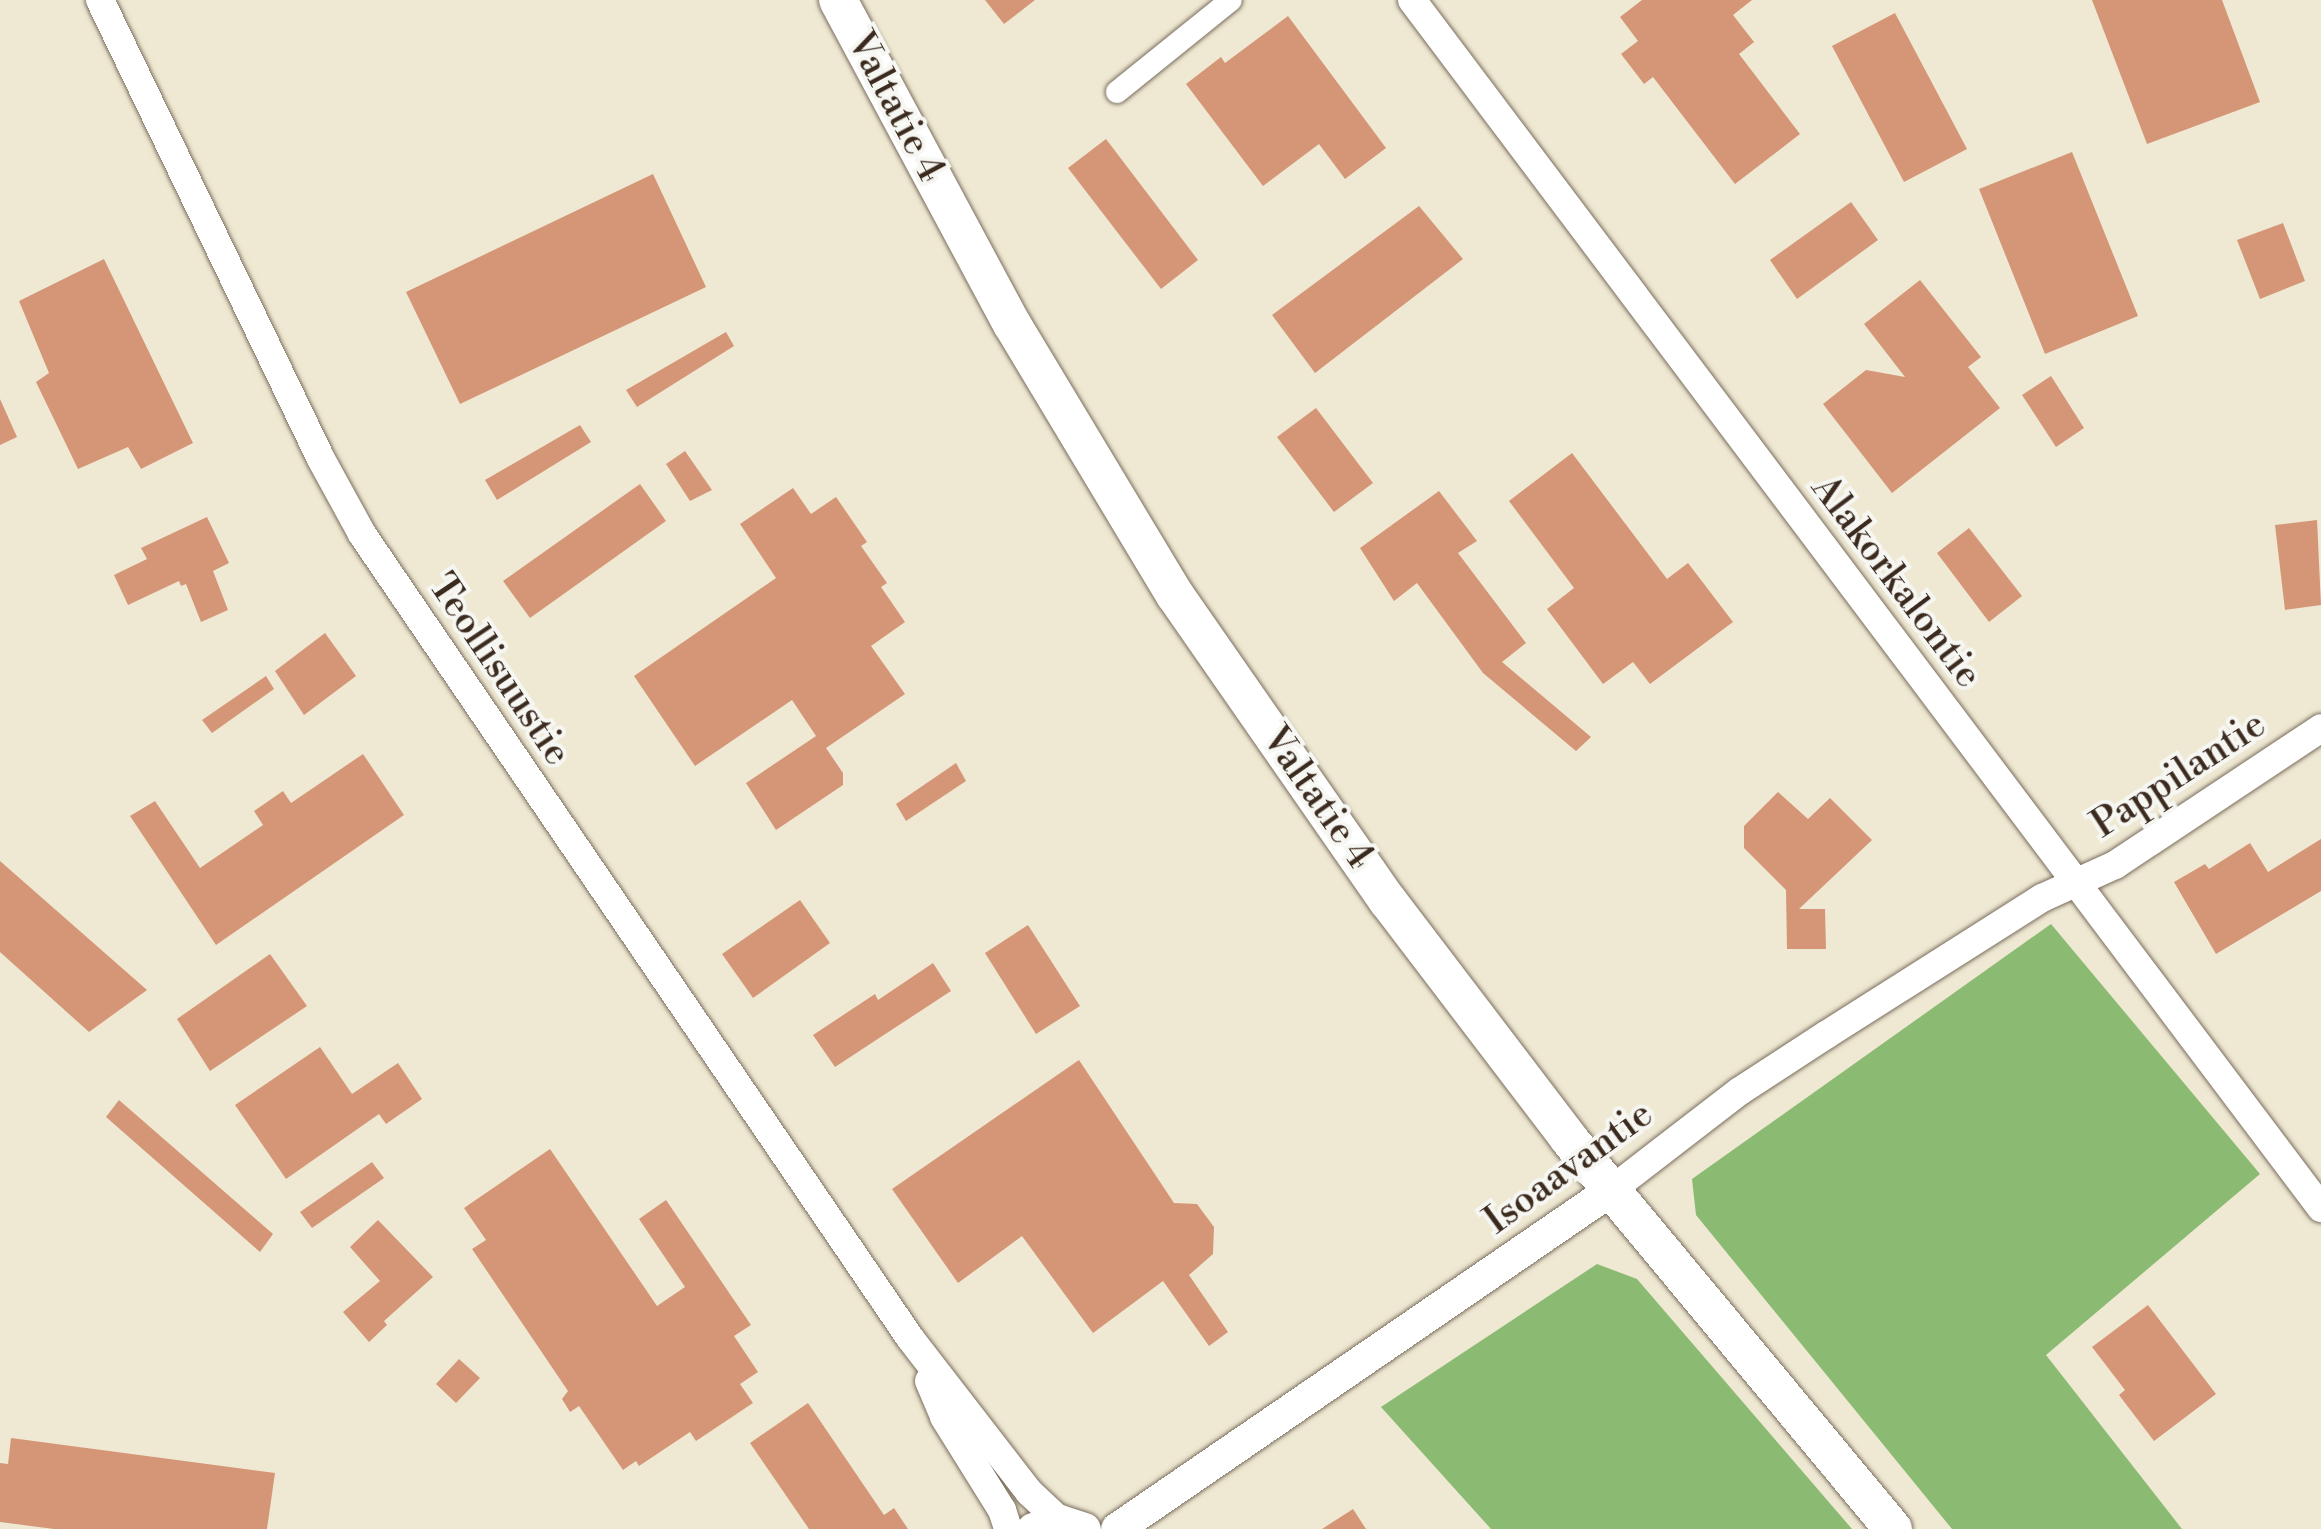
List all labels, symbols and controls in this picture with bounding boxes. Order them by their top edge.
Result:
street label: Valtatie 4 [837,24,953,190]
street label: Alakorkalontie [1801,467,1991,697]
street label: Teollisuustie [418,566,580,774]
street label: Pappilantie [2084,702,2274,848]
street label: Valtatie 4 [1251,718,1383,878]
street label: Isoaavantie [1476,1092,1662,1244]

